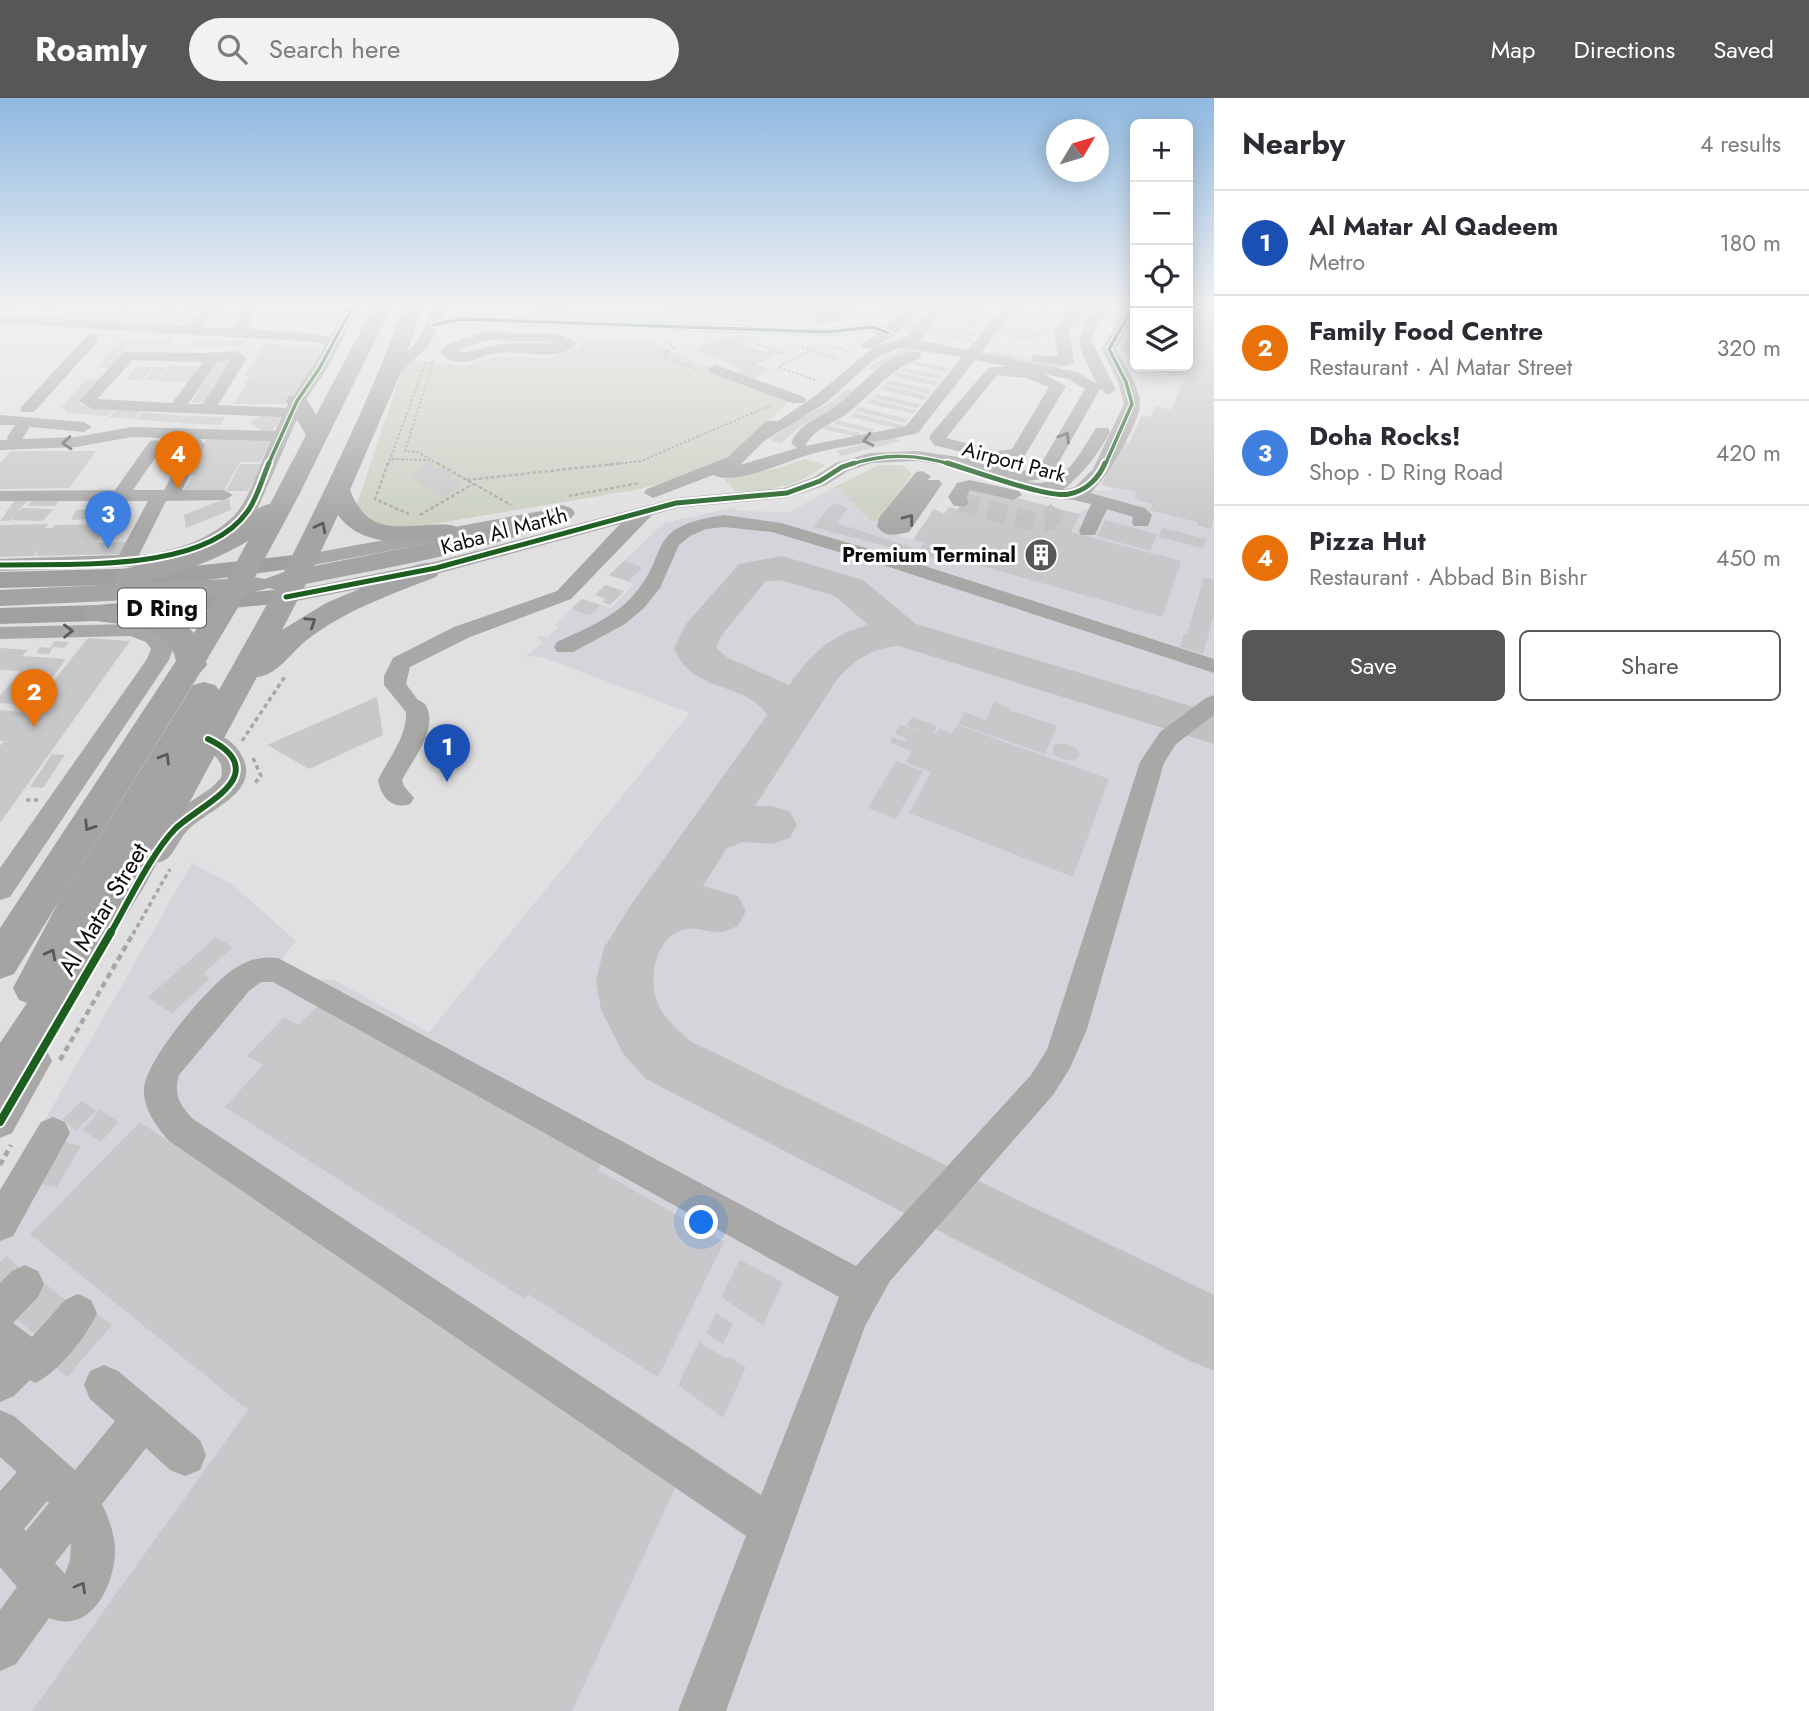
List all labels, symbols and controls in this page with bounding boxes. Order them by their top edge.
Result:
search box [189,18,679,81]
text: Roamly [35,26,147,73]
icon: search [213,30,251,68]
text: Search here [269,30,400,68]
text: Map [1491,32,1536,67]
text: Directions [1574,32,1675,67]
text: Saved [1713,32,1774,67]
north arrow [1046,119,1109,182]
map controls [1130,119,1193,371]
button: + [1130,119,1193,182]
text: Nearby [1242,122,1345,165]
text: 4 results [1700,127,1781,161]
button: − [1130,182,1193,245]
text: Al Matar Al Qadeem [1309,207,1558,245]
text: 1 [1259,226,1271,260]
text: 180 m [1719,226,1781,260]
button: locate [1130,245,1193,308]
text: Metro [1309,245,1365,279]
button: layers [1130,308,1193,371]
text: Family Food Centre [1309,312,1543,350]
text: 2 [1257,331,1273,365]
text: 320 m [1717,331,1781,365]
text: Restaurant · Al Matar Street [1309,350,1572,384]
text: Doha Rocks! [1309,417,1461,455]
pin: 4 [155,431,201,489]
one-way arrow [862,431,874,446]
one-way arrow [1057,432,1070,445]
street label: Airport Park [959,434,1070,490]
one-way arrow [61,435,72,450]
text: 3 [1258,436,1272,470]
text: 420 m [1716,436,1781,470]
text: Shop · D Ring Road [1309,455,1503,489]
pin: 3 [85,491,131,549]
street label: Kaba Al Markh [437,500,571,562]
one-way arrow [900,514,913,527]
one-way arrow [313,522,326,534]
text: Pizza Hut [1309,522,1426,560]
building icon: Premium Terminal [1022,536,1060,574]
place label: Premium Terminal [842,540,1016,570]
text: 4 [1257,541,1273,575]
text: 450 m [1716,541,1781,575]
text: Restaurant · Abbad Bin Bishr [1309,560,1587,594]
road number: D Ring [118,588,206,628]
one-way arrow [303,617,316,630]
one-way arrow [63,623,74,639]
button: Save [1242,630,1505,701]
button: Share [1519,630,1781,701]
pin: 2 [11,669,57,727]
pin: 1 [424,724,470,782]
one-way arrow [157,752,170,765]
one-way arrow [85,818,97,831]
street label: Al Matar Street [49,836,157,982]
one-way arrow [42,949,56,961]
your location [684,1205,718,1239]
one-way arrow [73,1582,86,1595]

